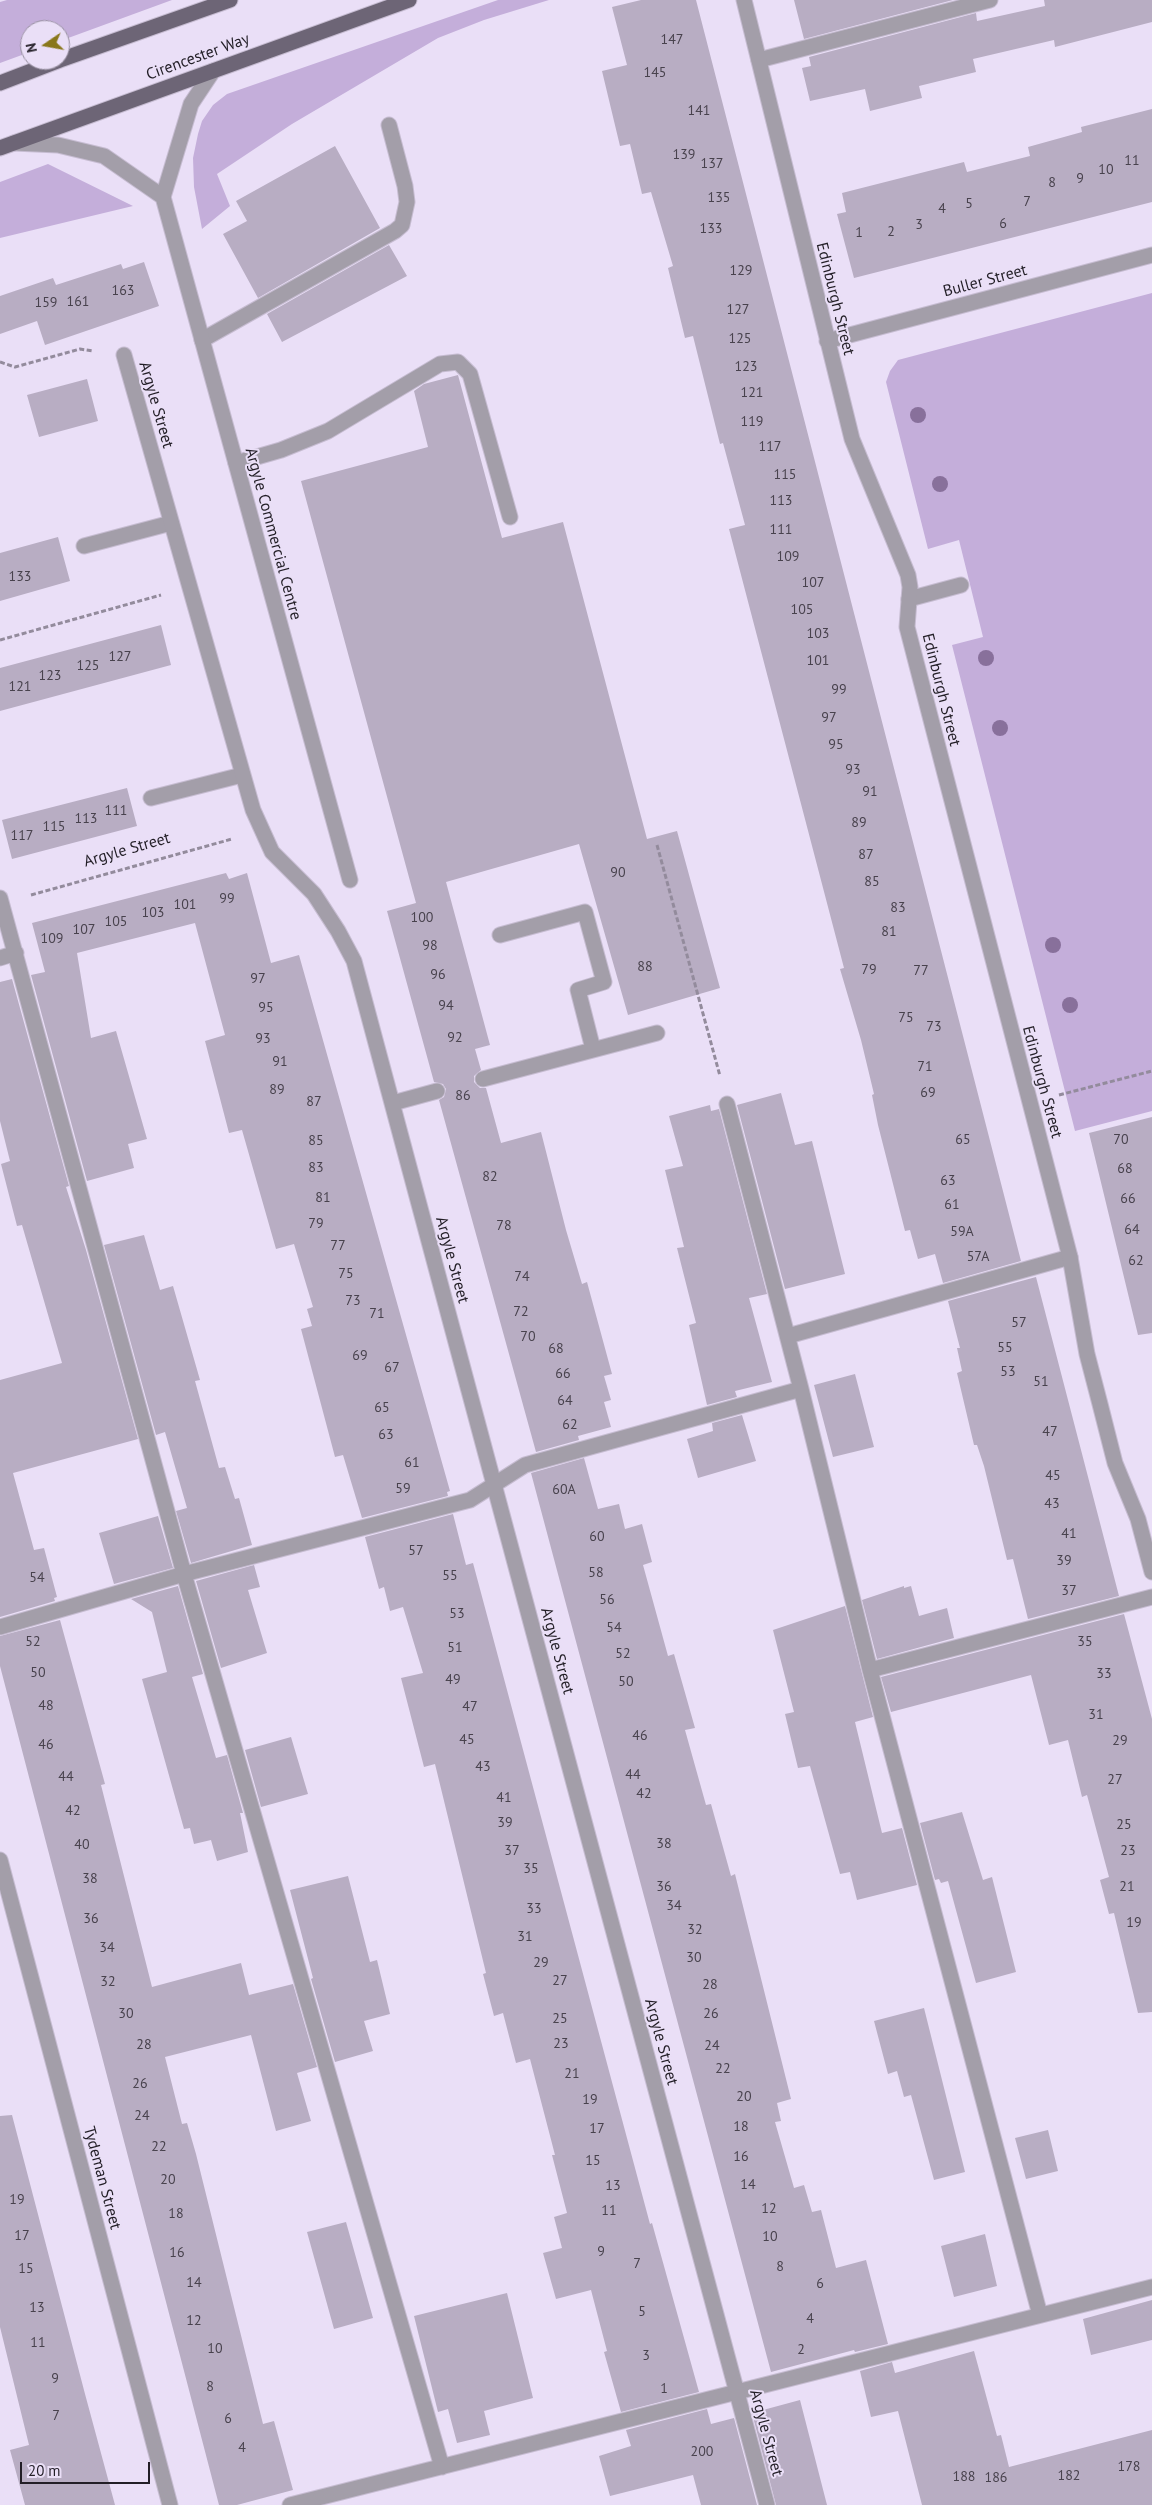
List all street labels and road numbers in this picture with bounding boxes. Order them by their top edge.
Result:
street label: Cirencester Way [144,29,252,85]
street label: Edinburgh Street [812,241,858,357]
street label: Buller Street [941,261,1029,301]
street label: Argyle Street [135,360,177,450]
street label: Argyle Commercial Centre [241,446,305,622]
street label: Edinburgh Street [918,632,964,748]
street label: Argyle Street [82,829,172,871]
street label: Edinburgh Street [1018,1024,1066,1140]
street label: Argyle Street [431,1215,473,1305]
street label: Argyle Street [536,1606,578,1696]
street label: Argyle Street [640,1997,682,2087]
street label: Tydeman Street [79,2124,125,2232]
street label: Argyle Street [745,2388,787,2478]

